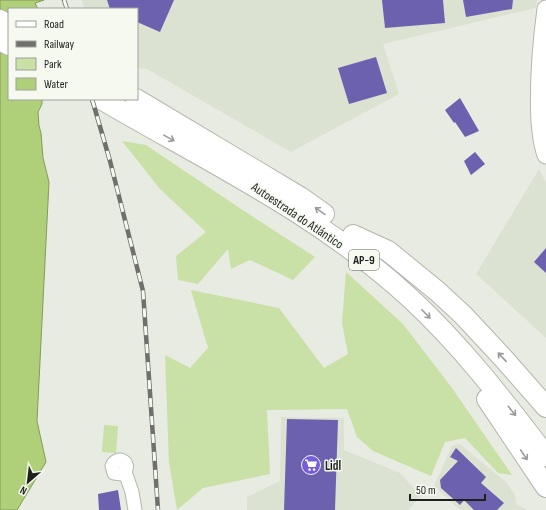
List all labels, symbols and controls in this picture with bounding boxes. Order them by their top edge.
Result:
legend [8,8,138,100]
text: Road [44,17,64,32]
text: Railway [44,37,75,52]
text: Park [44,57,62,72]
text: Water [44,77,68,92]
one-way arrow [163,134,175,142]
street label: Autoestrada do Atlántico [248,179,347,253]
one-way arrow [315,207,326,215]
road number: AP-9 [349,250,379,270]
one-way arrow [421,309,431,319]
one-way arrow [497,352,507,362]
one-way arrow [507,406,516,417]
one-way arrow [520,449,528,460]
supermarket icon: Lidl [300,454,322,476]
place label: Lidl [325,458,341,474]
north arrow [8,462,48,502]
scale bar [410,476,485,502]
text: N [18,483,29,498]
text: 50 m [416,483,436,498]

